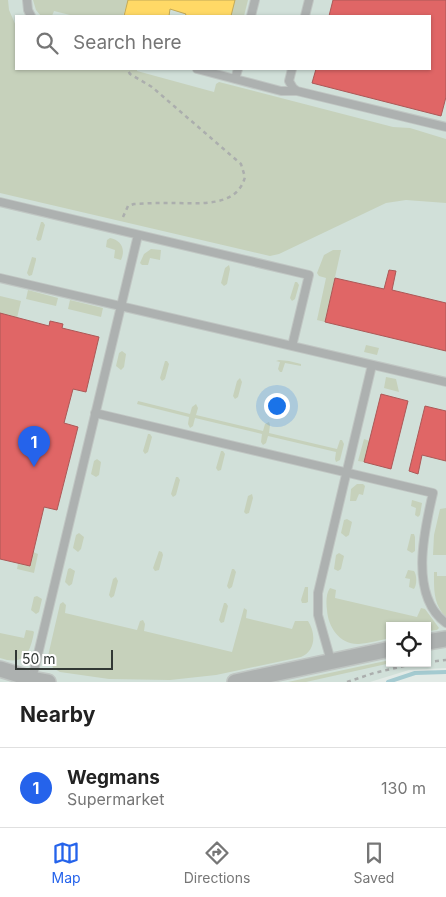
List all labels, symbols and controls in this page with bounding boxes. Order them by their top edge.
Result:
search box [15,15,431,70]
icon: search [33,29,61,57]
text: Search here [73,31,182,54]
your location [264,393,290,419]
pin: 1 [18,426,50,467]
map controls [386,622,431,667]
button: locate [386,622,431,667]
scale bar [15,647,112,670]
text: 50 m [22,650,56,667]
text: Nearby [20,702,95,727]
text: Wegmans [67,766,160,789]
text: 1 [33,778,39,798]
text: 130 m [381,778,426,798]
text: Supermarket [67,789,164,809]
tab: Map [52,839,81,886]
tab: Directions [184,839,250,886]
tab: Saved [353,839,394,886]

